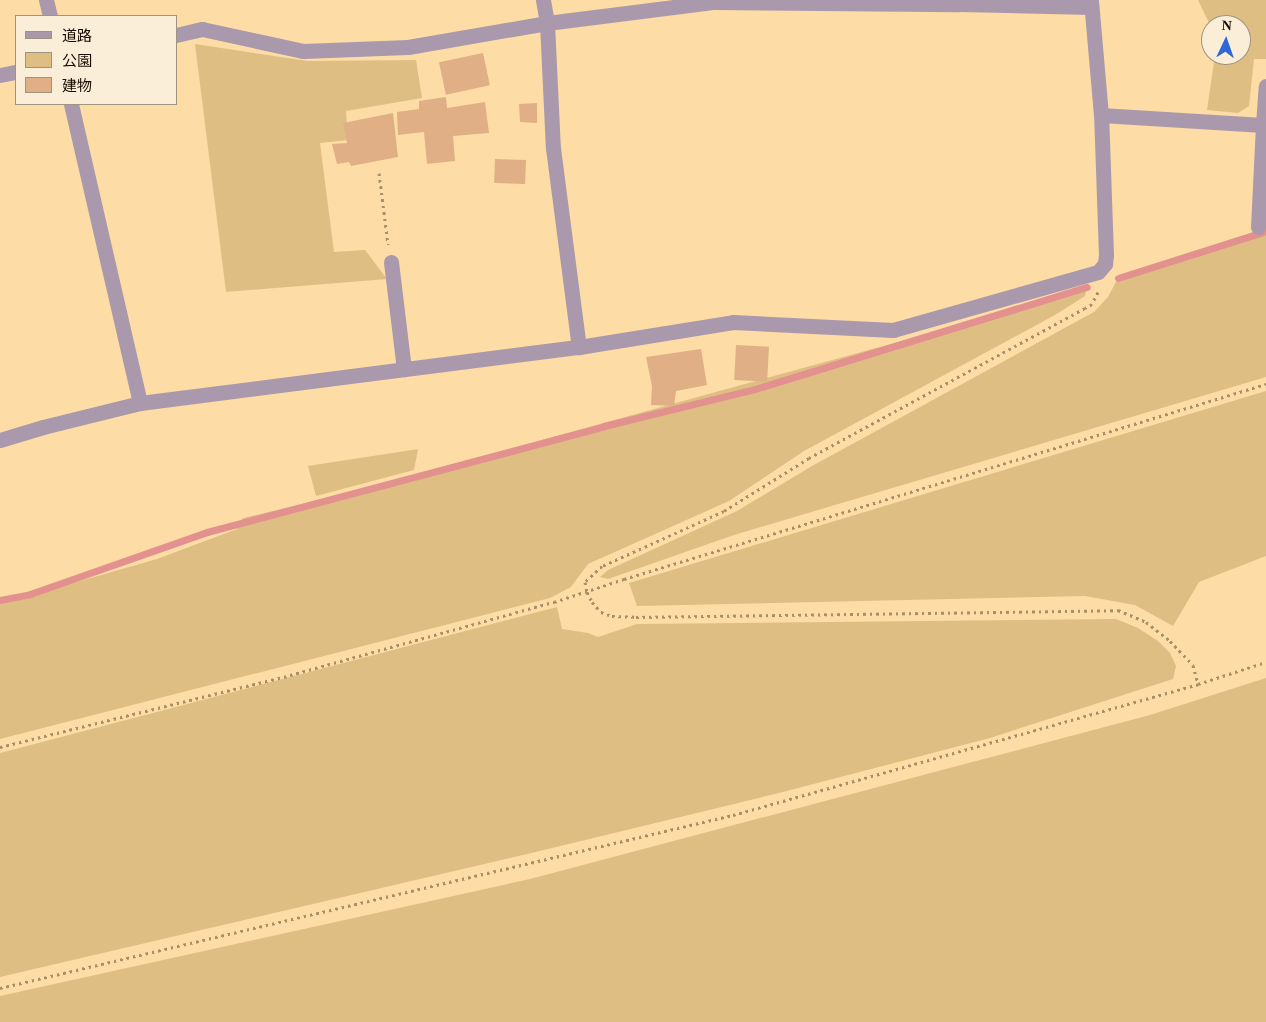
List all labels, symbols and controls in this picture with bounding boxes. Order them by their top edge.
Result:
legend [15,15,178,105]
north arrow [1201,15,1251,65]
text: N [1221,18,1232,33]
text: 道路 [62,28,92,44]
text: 公園 [62,53,92,69]
text: 建物 [62,78,92,94]

